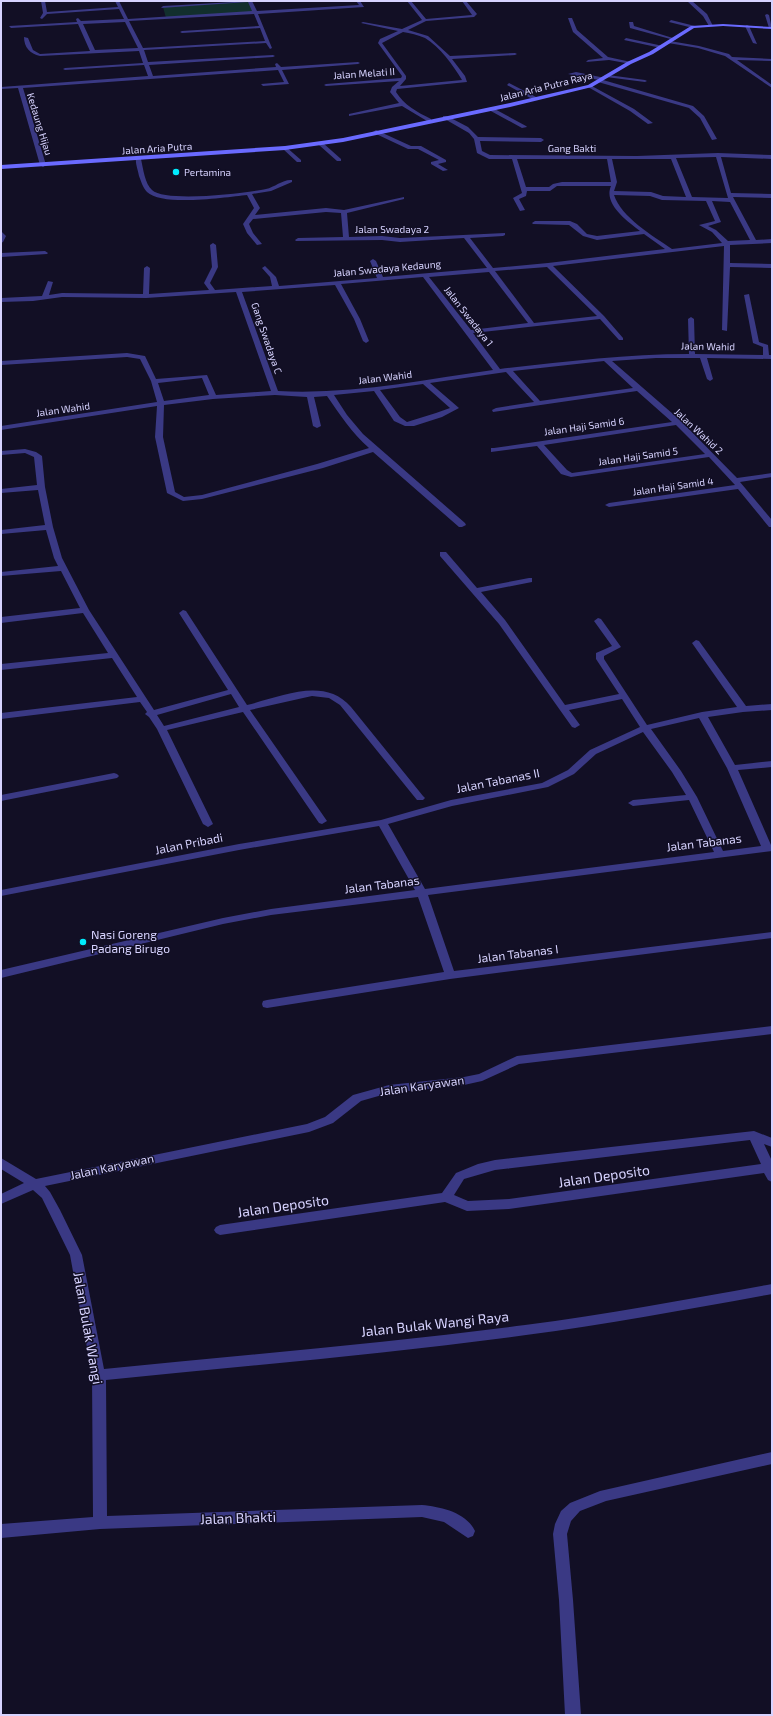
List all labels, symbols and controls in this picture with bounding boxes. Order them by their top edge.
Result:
street label: Jalan Melati II [333,65,395,81]
street label: Jalan Aria Putra Raya [498,69,594,103]
street label: Kedaung Hijau [25,91,55,157]
street label: Jalan Aria Putra [121,140,193,156]
street label: Gang Bakti [548,142,596,154]
place label: Pertamina [184,166,231,178]
marker: Pertamina [171,167,181,177]
street label: Jalan Swadaya 2 [355,223,430,235]
street label: Jalan Swadaya Kedaung [333,257,442,279]
street label: Jalan Swadaya 1 [442,284,496,348]
street label: Gang Swadaya C [249,301,285,375]
street label: Jalan Wahid [681,340,735,352]
street label: Jalan Wahid [357,368,413,386]
street label: Jalan Wahid [35,399,91,419]
street label: Jalan Wahid 2 [672,405,726,457]
street label: Jalan Haji Samid 6 [543,414,625,438]
street label: Jalan Haji Samid 5 [597,444,679,468]
street label: Jalan Haji Samid 4 [632,474,714,498]
street label: Jalan Tabanas II [455,765,541,795]
street label: Jalan Pribadi [154,830,224,856]
street label: Jalan Tabanas [665,830,742,854]
street label: Jalan Tabanas [343,872,420,896]
place label: Nasi Goreng Padang Birugo [91,927,170,955]
marker: Nasi Goreng Padang Birugo [78,937,88,947]
street label: Jalan Tabanas I [477,941,559,965]
street label: Jalan Karyawan [379,1072,465,1098]
street label: Jalan Karyawan [69,1150,155,1182]
street label: Jalan Deposito [557,1161,651,1190]
street label: Jalan Deposito [236,1191,330,1220]
street label: Jalan Bulak Wangi [70,1270,107,1386]
street label: Jalan Bulak Wangi Raya [360,1307,510,1340]
street label: Jalan Bhakti [200,1508,276,1527]

